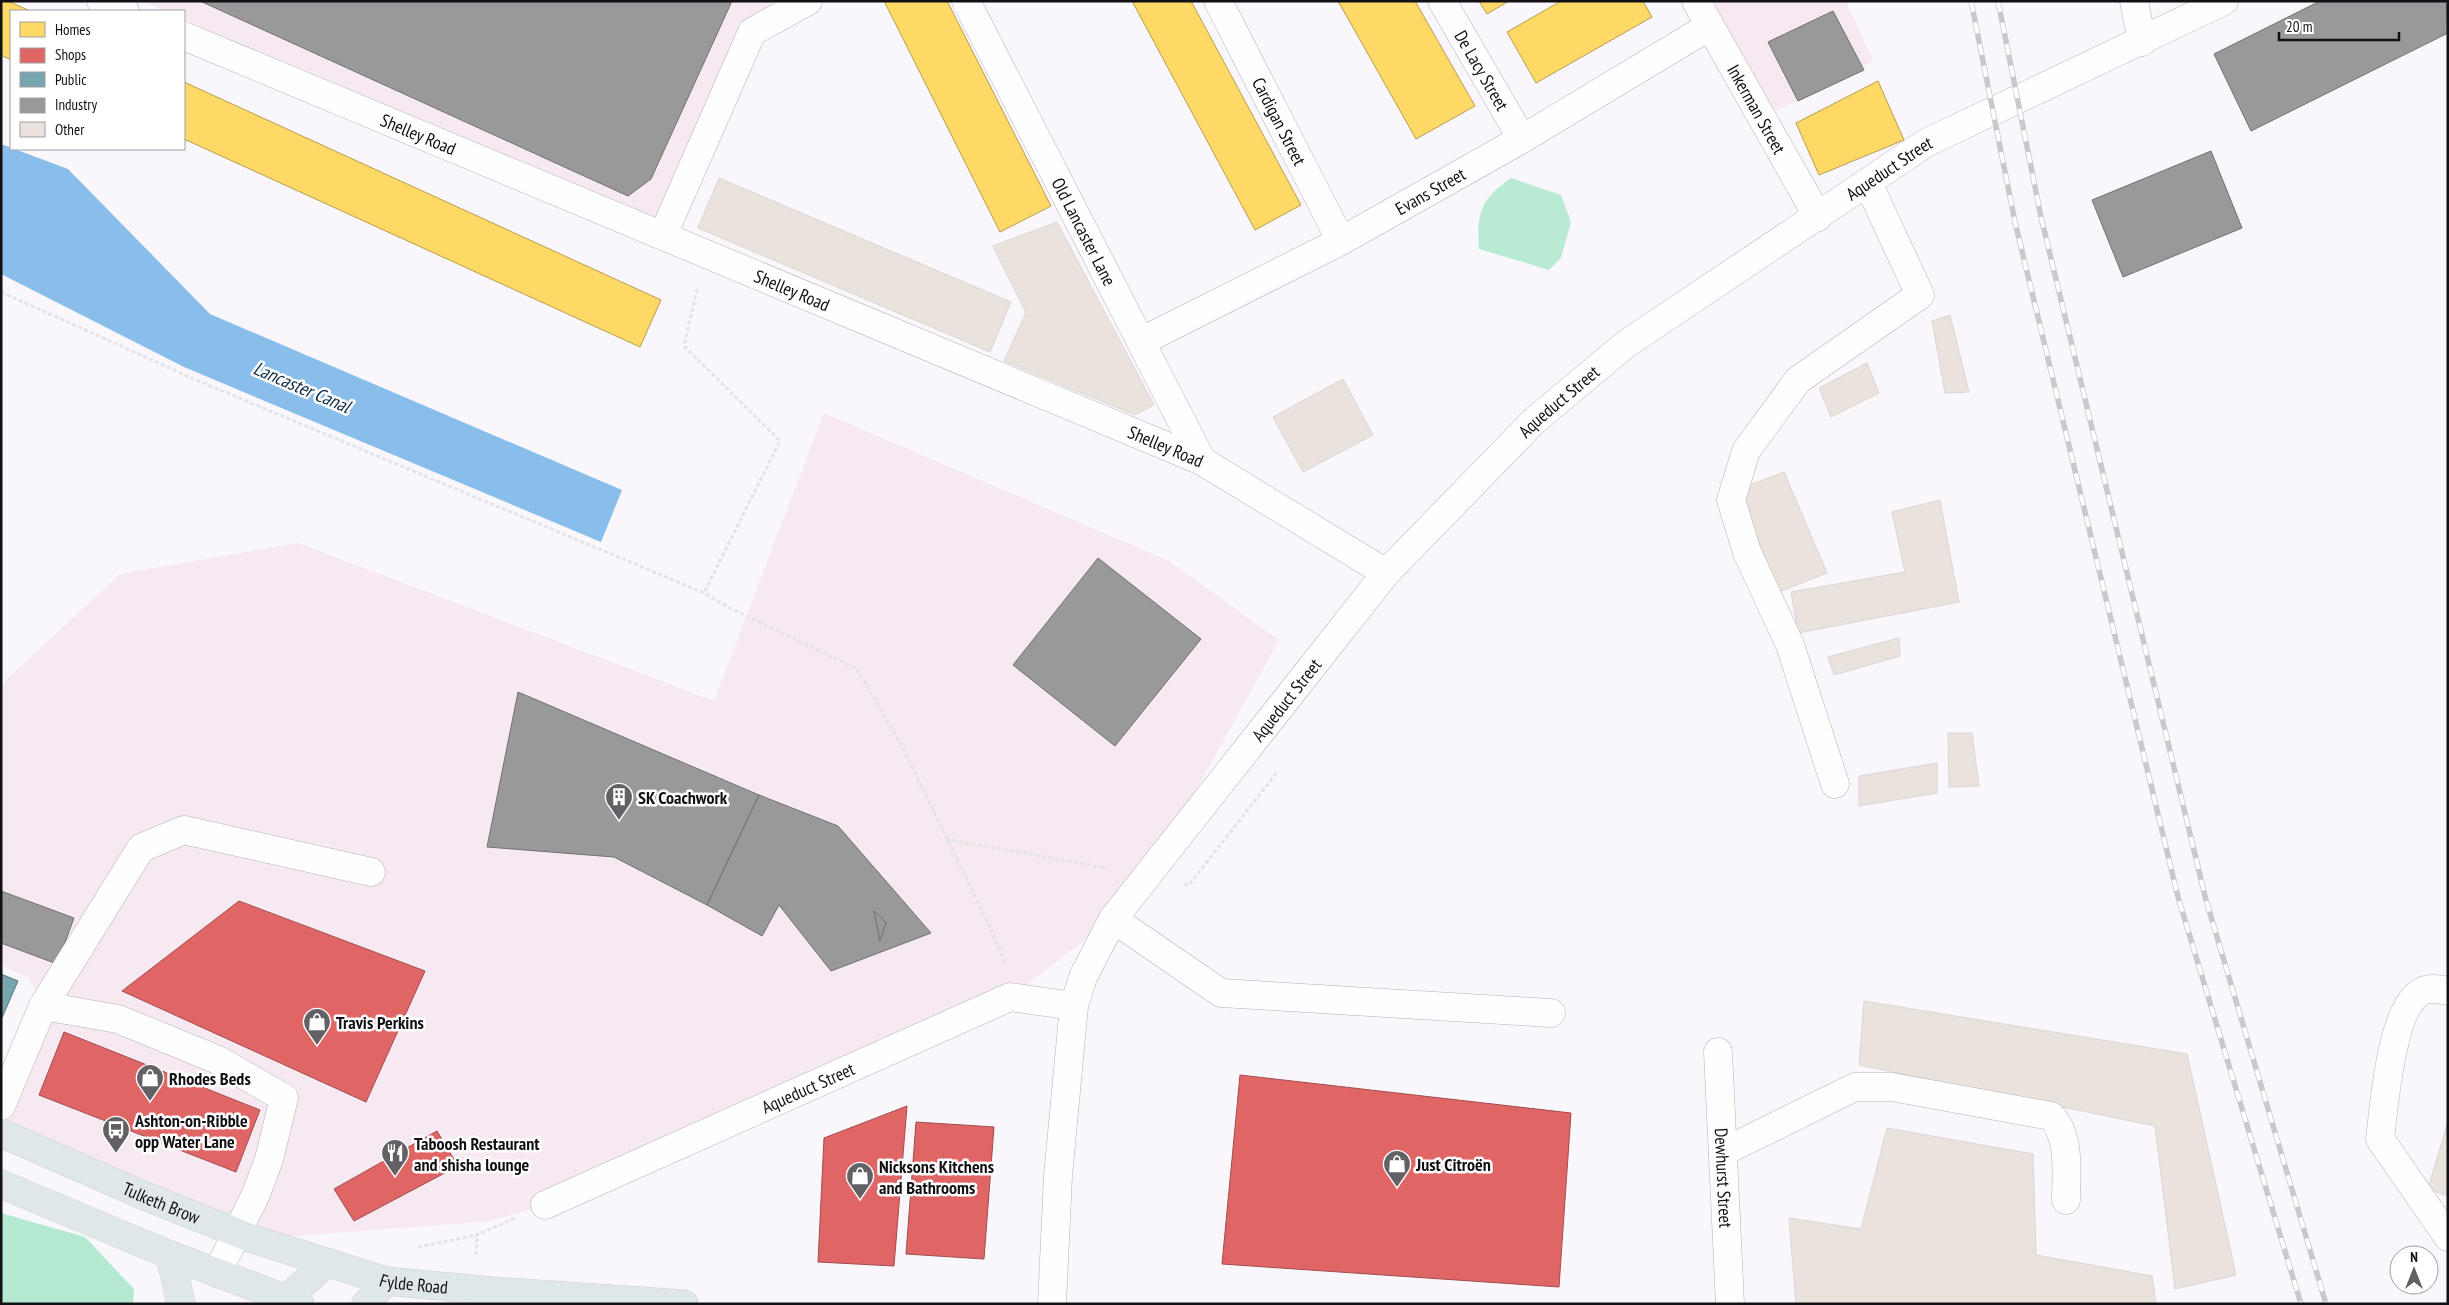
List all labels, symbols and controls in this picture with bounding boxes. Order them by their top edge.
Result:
legend [10,10,185,150]
scale bar [2279,10,2399,42]
text: 20 m [2286,17,2312,36]
text: Homes [55,20,91,39]
street label: De Lacy Street [1450,26,1514,114]
text: Shops [55,45,86,64]
street label: Inkerman Street [1723,60,1791,158]
text: Public [55,70,87,89]
street label: Cardigan Street [1247,73,1312,169]
text: Industry [55,95,97,114]
street label: Shelley Road [377,108,459,160]
text: Other [55,120,85,139]
street label: Aqueduct Street [1841,130,1936,205]
street label: Evans Street [1391,162,1469,220]
street label: Old Lancaster Lane [1047,173,1122,289]
street label: Shelley Road [751,264,833,316]
water label: Lancaster Canal [250,356,356,419]
street label: Aqueduct Street [1513,360,1604,442]
street label: Shelley Road [1125,420,1207,472]
street label: Aqueduct Street [1246,653,1326,746]
building icon: SK Coachwork [604,782,634,821]
place label: SK Coachwork [638,786,728,809]
shop icon: Travis Perkins [302,1007,332,1046]
place label: Travis Perkins [336,1011,424,1034]
street label: Aqueduct Street [758,1057,858,1118]
shop icon: Rhodes Beds [135,1063,165,1102]
place label: Rhodes Beds [169,1067,251,1090]
place label: Ashton-on-Ribble opp Water Lane [134,1109,248,1153]
bus stop icon: Ashton-on-Ribble opp Water Lane [101,1115,131,1154]
street label: Dewhurst Street [1710,1127,1738,1229]
place label: Taboosh Restaurant and shisha lounge [414,1132,540,1176]
restaurant icon: Taboosh Restaurant and shisha lounge [380,1138,410,1177]
shop icon: Just Citroën [1382,1149,1412,1188]
place label: Just Citroën [1415,1153,1491,1176]
place label: Nicksons Kitchens and Bathrooms [879,1155,994,1199]
shop icon: Nicksons Kitchens and Bathrooms [845,1161,875,1200]
street label: Tulketh Brow [119,1176,204,1229]
north arrow [2389,1245,2439,1295]
text: N [2410,1248,2418,1266]
street label: Fylde Road [377,1268,449,1298]

